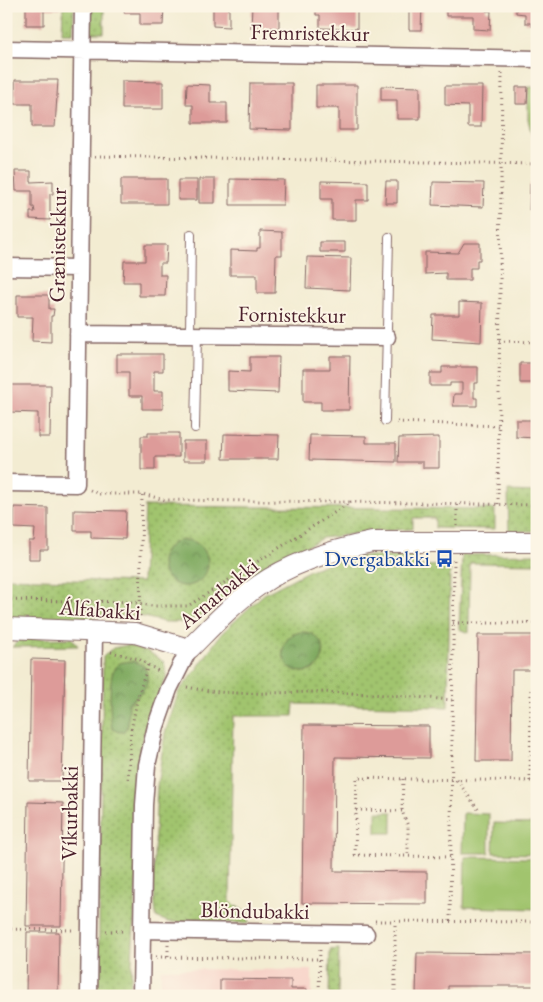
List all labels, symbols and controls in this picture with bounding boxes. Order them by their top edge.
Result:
street label: Fremristekkur [250,17,370,48]
street label: Grænistekkur [42,187,73,303]
street label: Fornistekkur [238,299,347,330]
place label: Dvergabakki [324,544,430,573]
bus stop icon: Dvergabakki [434,548,454,568]
street label: Arnarbakki [171,551,264,636]
street label: Álfabakki [57,592,142,627]
street label: Víkurbakki [54,765,85,861]
street label: Blöndubakki [200,895,310,926]

